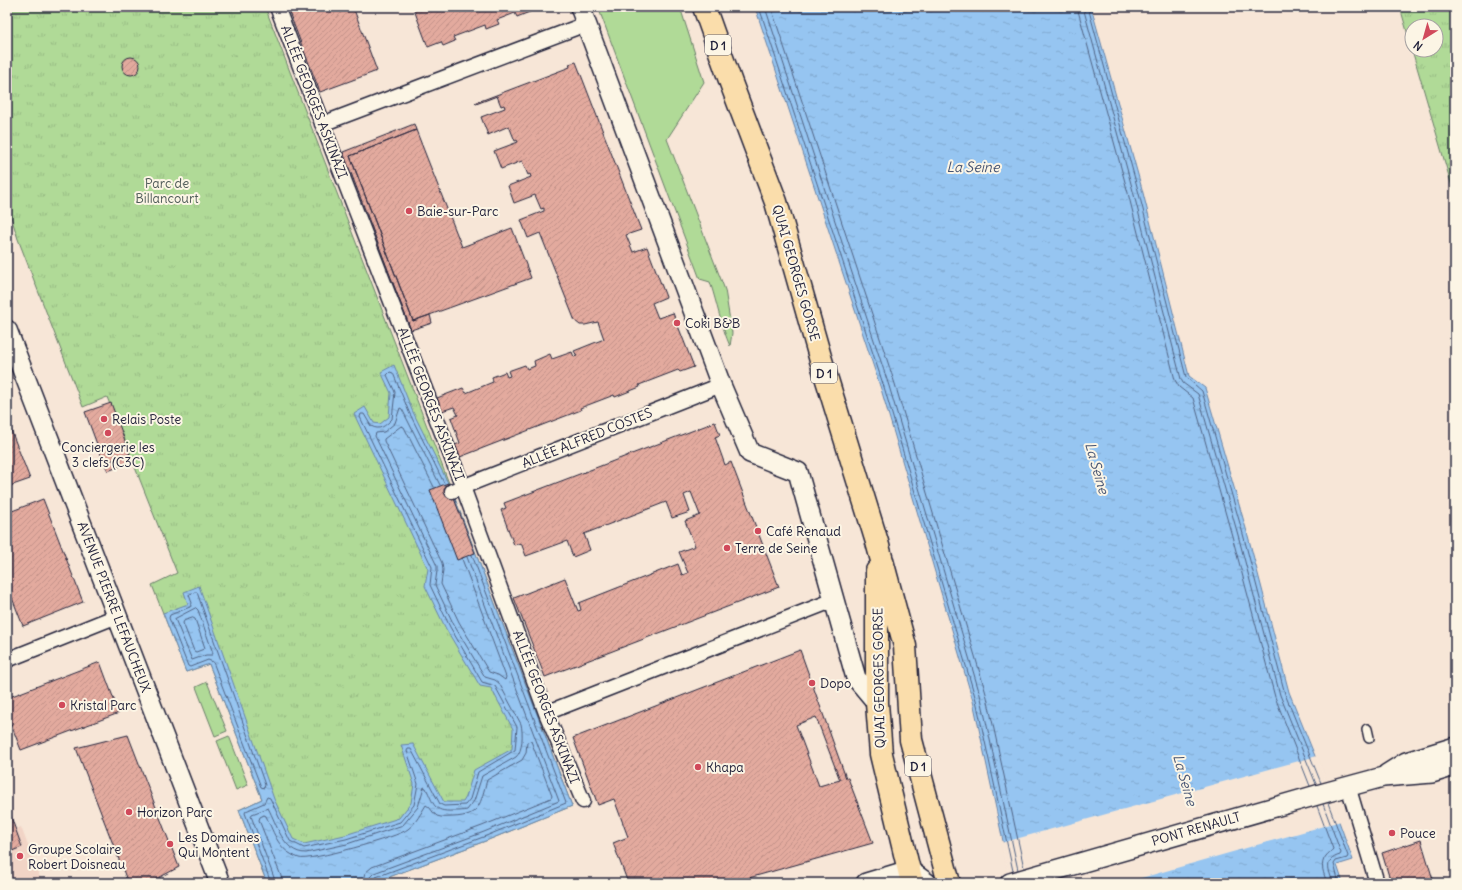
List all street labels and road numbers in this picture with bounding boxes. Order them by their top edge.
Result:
street label: ALLÉE GEORGES ASKINAZI [277,23,352,181]
road number: D 1 [705,35,731,55]
street label: QUAI GEORGES GORSE [768,203,824,343]
street label: ALLÉE GEORGES ASKINAZI [394,325,469,483]
road number: D 1 [811,363,837,383]
street label: ALLÉE ALFRED COSTES [519,403,655,472]
street label: AVENUE PIERRE LEFAUCHEUX [74,519,154,695]
street label: QUAI GEORGES GORSE [869,607,889,749]
street label: ALLÉE GEORGES ASKINAZI [509,628,584,786]
road number: D 1 [905,756,931,776]
street label: PONT RENAULT [1150,808,1243,850]

